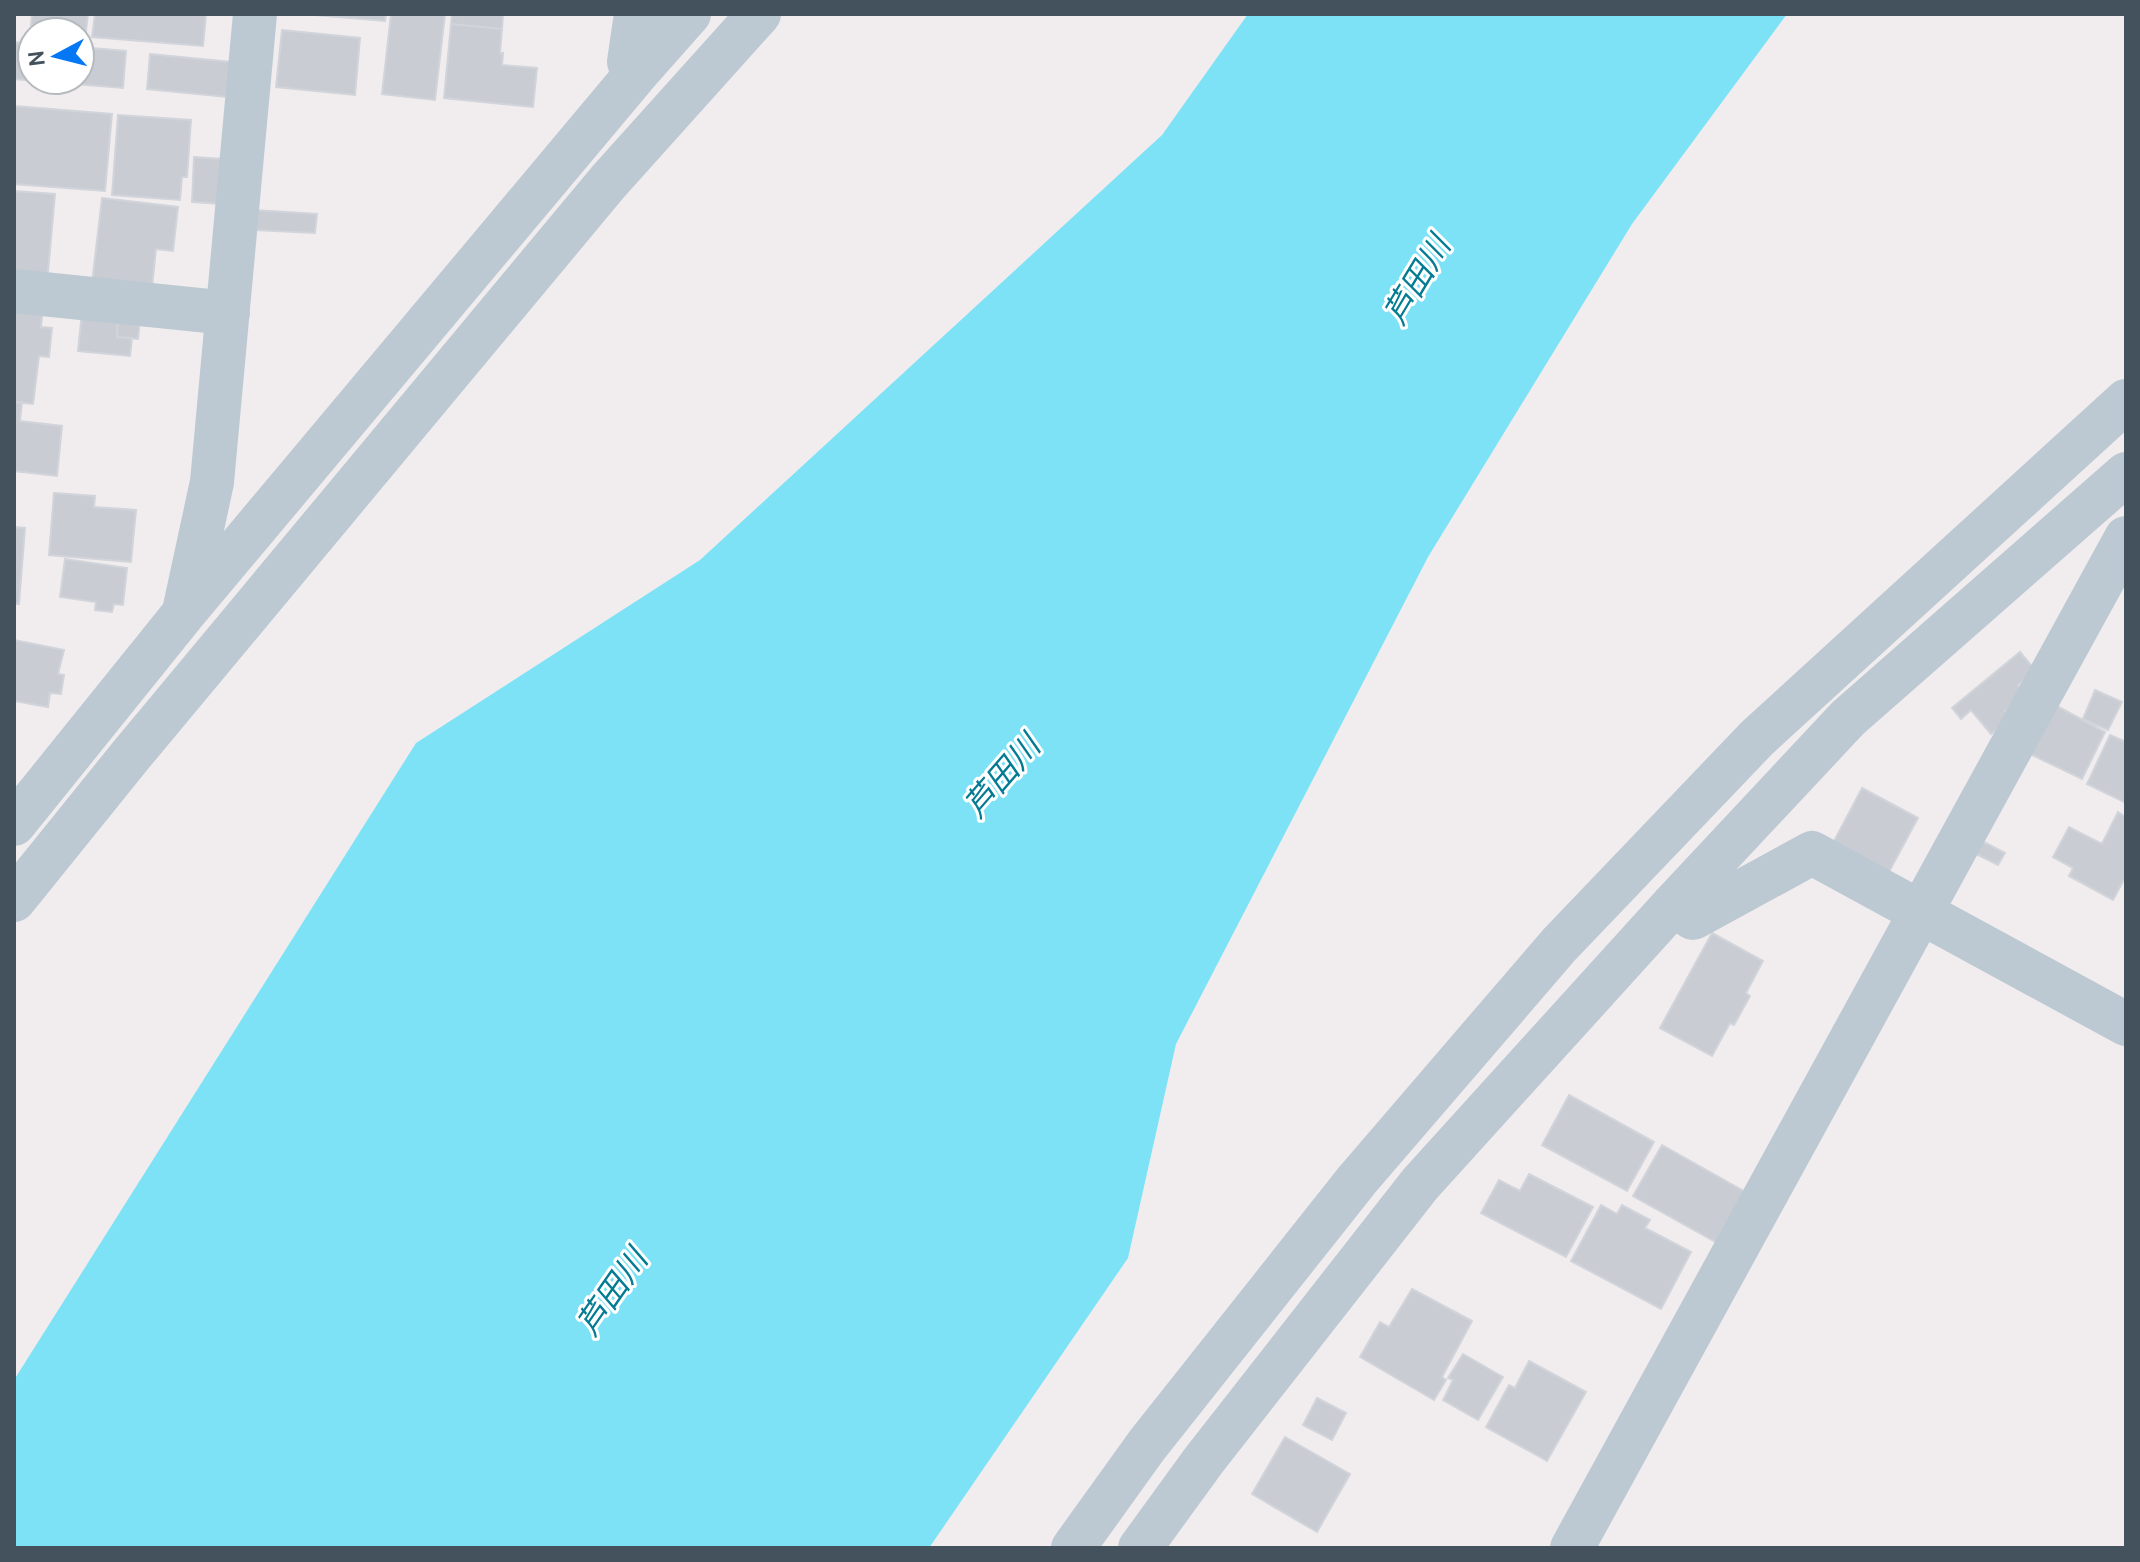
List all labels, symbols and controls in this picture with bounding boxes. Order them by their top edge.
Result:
north arrow [16,16,96,96]
text: N [22,49,51,68]
water label: 芦田川 [1375,226,1460,331]
water label: 芦田川 [955,724,1050,825]
water label: 芦田川 [568,1239,657,1342]

